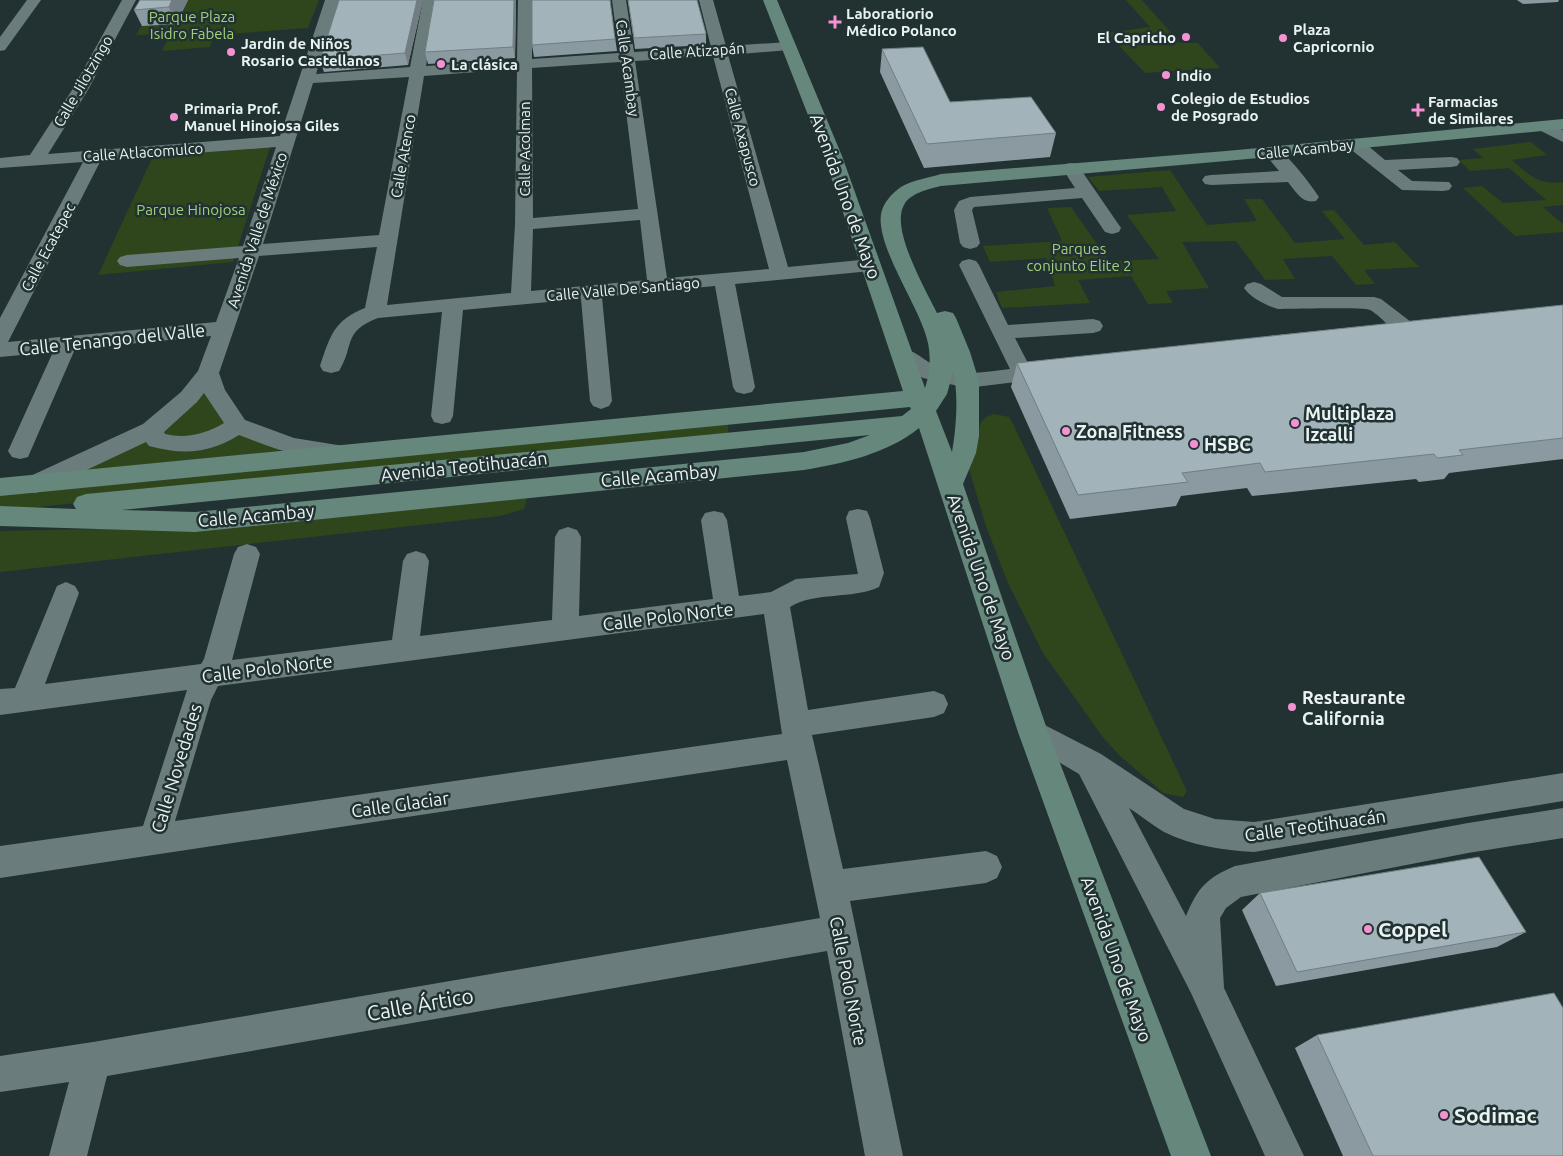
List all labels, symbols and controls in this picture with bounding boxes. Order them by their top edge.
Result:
place label: Laboratiorio Médico Polanco [846,5,957,39]
park label: Parque Plaza Isidro Fabela [149,8,235,42]
marker: Laboratiorio Médico Polanco [828,15,842,29]
street label: Calle Acambay [613,19,643,117]
place label: Plaza Capricornio [1293,21,1374,55]
place label: El Capricho [1097,29,1176,46]
marker: El Capricho [1180,31,1192,43]
street label: Calle Jilotzingo [50,32,116,130]
marker: Plaza Capricornio [1277,32,1289,44]
place label: Jardin de Niños Rosario Castellanos [241,35,380,69]
street label: Calle Atizapán [649,39,745,63]
marker: Jardin de Niños Rosario Castellanos [225,46,237,58]
place label: La clásica [451,56,518,73]
marker: La clásica [435,58,447,70]
place label: Indio [1176,67,1211,84]
marker: Indio [1160,69,1172,81]
street label: Calle Axapusco [722,86,764,188]
place label: Colegio de Estudios de Posgrado [1171,90,1310,124]
place label: Farmacias de Similares [1428,93,1514,127]
place label: Primaria Prof. Manuel Hinojosa Giles [184,100,339,134]
street label: Calle Acolman [516,101,533,197]
marker: Colegio de Estudios de Posgrado [1155,101,1167,113]
marker: Farmacias de Similares [1412,104,1424,116]
marker: Primaria Prof. Manuel Hinojosa Giles [168,111,180,123]
street label: Avenida Uno de Mayo [807,111,885,281]
street label: Calle Atenco [387,113,419,199]
street label: Calle Acambay [1256,135,1354,163]
street label: Calle Atlacomulco [82,139,204,165]
street label: Avenida Valle de México [224,150,290,310]
street label: Calle Ecatepec [18,200,78,294]
park label: Parque Hinojosa [136,201,246,218]
park label: Parques conjunto Elite 2 [1026,240,1132,274]
street label: Calle Valle De Santiago [545,274,701,304]
street label: Calle Tenango del Valle [18,319,206,359]
place label: Multiplaza Izcalli [1305,403,1394,444]
marker: Multiplaza Izcalli [1289,417,1301,429]
place label: Zona Fitness [1076,421,1183,441]
marker: Zona Fitness [1060,425,1072,437]
place label: HSBC [1204,434,1251,454]
marker: HSBC [1188,438,1200,450]
street label: Avenida Teotihuacán [380,447,548,485]
street label: Calle Acambay [600,460,718,490]
street label: Avenida Uno de Mayo [944,491,1020,663]
street label: Calle Acambay [197,500,315,530]
street label: Calle Polo Norte [602,598,734,634]
street label: Calle Polo Norte [201,650,333,686]
place label: Restaurante California [1302,687,1406,728]
street label: Calle Novedades [147,701,205,835]
marker: Restaurante California [1286,701,1298,713]
street label: Calle Glaciar [350,787,450,821]
street label: Calle Teotihuacán [1243,805,1387,845]
street label: Avenida Uno de Mayo [1078,874,1156,1044]
street label: Calle Polo Norte [827,915,871,1047]
place label: Coppel [1378,917,1447,941]
marker: Coppel [1362,923,1374,935]
street label: Calle Ártico [365,983,475,1025]
place label: Sodimac [1454,1103,1537,1127]
marker: Sodimac [1438,1109,1450,1121]

